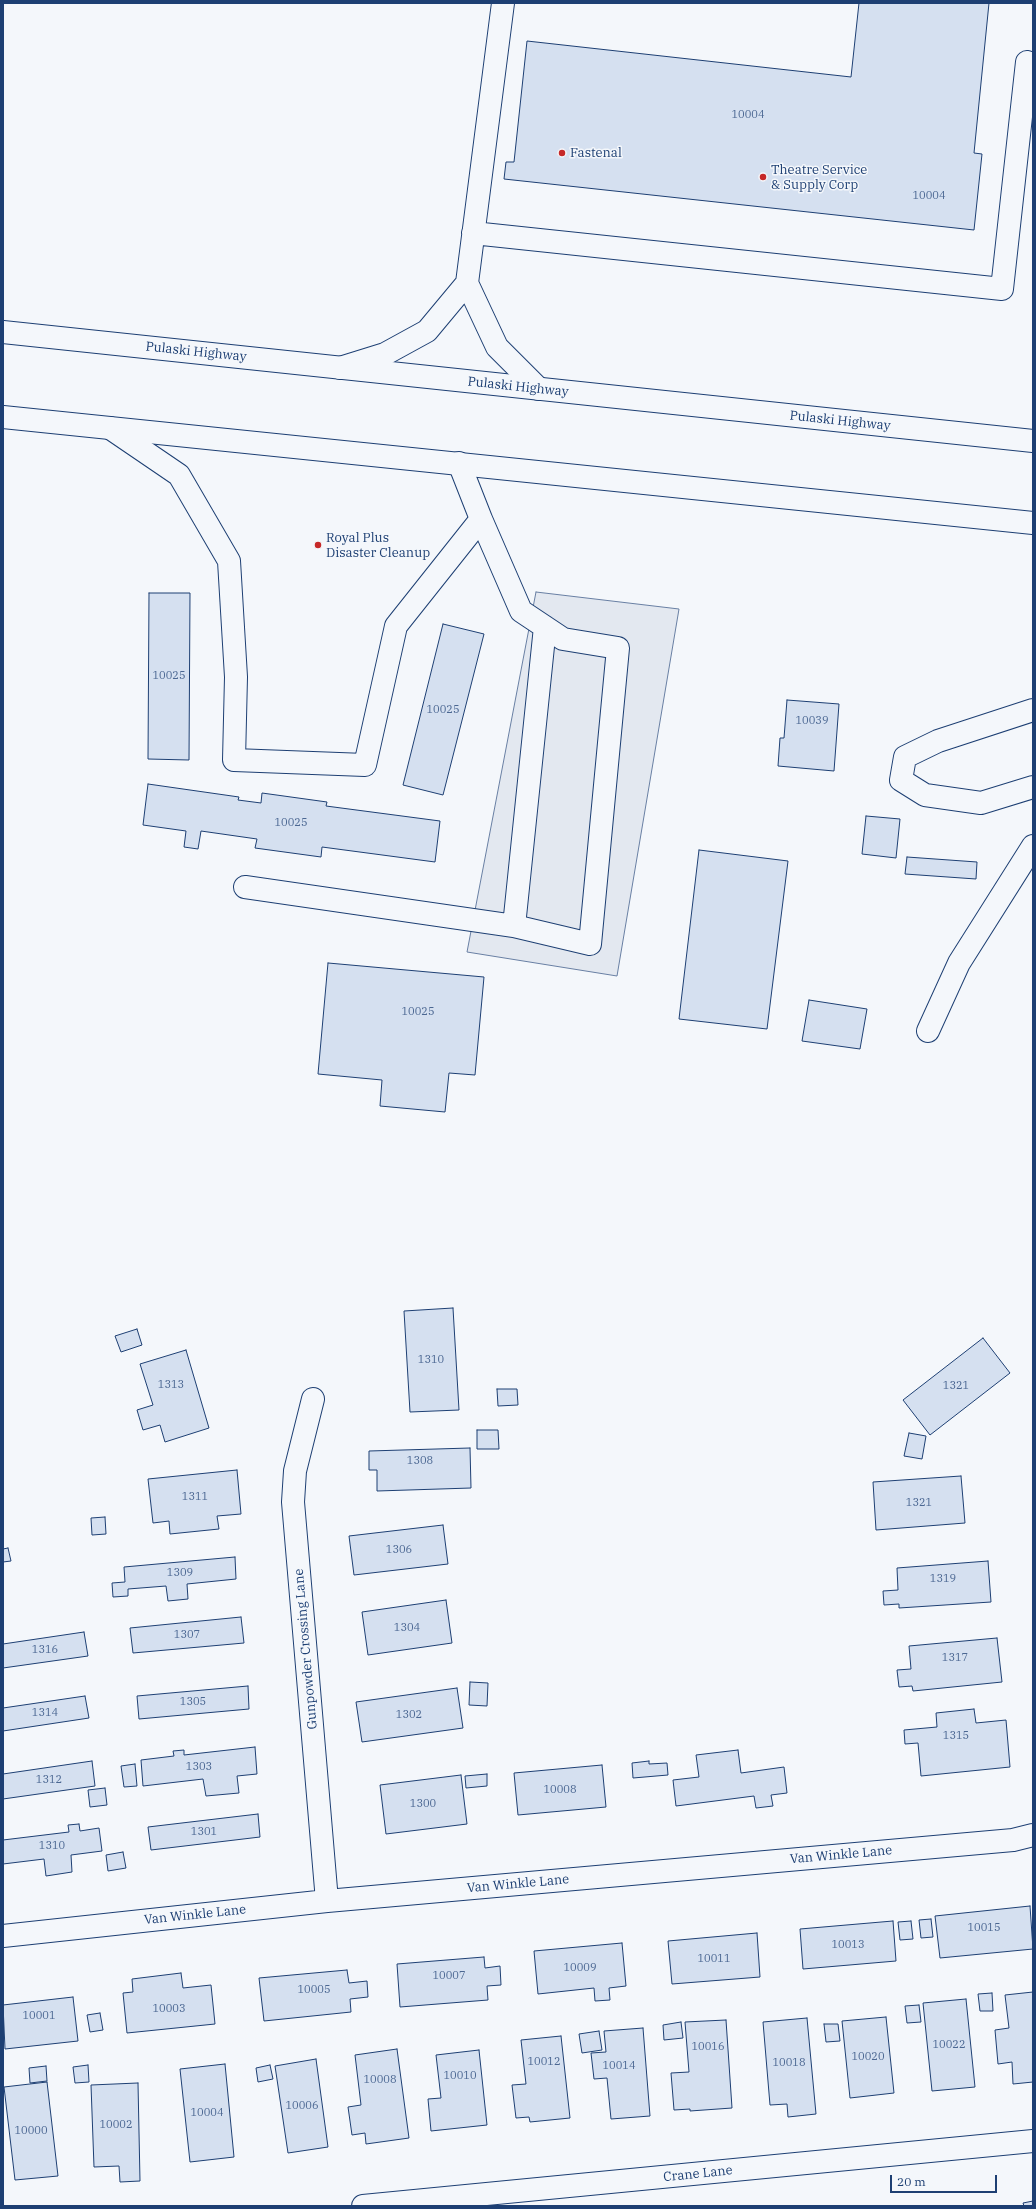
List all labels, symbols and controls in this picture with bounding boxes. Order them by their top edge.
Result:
house number: 10004 [732,108,764,122]
place label: Fastenal [570,145,622,161]
marker: Fastenal [557,148,567,158]
place label: Theatre Service & Supply Corp [771,162,867,193]
marker: Theatre Service & Supply Corp [758,172,768,182]
house number: 10004 [913,189,945,203]
street label: Pulaski Highway [145,339,247,365]
street label: Pulaski Highway [467,374,569,400]
street label: Pulaski Highway [789,408,891,434]
place label: Royal Plus Disaster Cleanup [326,530,430,561]
marker: Royal Plus Disaster Cleanup [313,540,323,550]
house number: 10025 [153,669,185,683]
house number: 10025 [427,703,459,717]
house number: 10039 [796,714,828,728]
house number: 10025 [275,816,307,830]
house number: 10025 [402,1005,434,1019]
house number: 1310 [418,1353,444,1367]
house number: 1313 [158,1378,184,1392]
house number: 1321 [943,1379,969,1393]
house number: 1308 [407,1454,433,1468]
house number: 1311 [182,1490,208,1504]
house number: 1321 [906,1496,932,1510]
house number: 1306 [386,1543,412,1557]
house number: 1309 [167,1566,193,1580]
street label: Gunpowder Crossing Lane [291,1568,321,1730]
house number: 1319 [930,1572,956,1586]
house number: 1304 [394,1621,420,1635]
house number: 1307 [174,1628,200,1642]
house number: 1316 [32,1643,58,1657]
house number: 1317 [942,1651,968,1665]
house number: 1305 [180,1695,206,1709]
house number: 1314 [32,1706,58,1720]
house number: 1302 [396,1708,422,1722]
house number: 1315 [943,1729,969,1743]
house number: 1303 [186,1760,212,1774]
house number: 1312 [36,1773,62,1787]
house number: 10008 [544,1783,576,1797]
house number: 1300 [410,1797,436,1811]
house number: 1301 [191,1825,217,1839]
house number: 1310 [39,1839,65,1853]
street label: Van Winkle Lane [789,1843,893,1867]
street label: Van Winkle Lane [466,1872,570,1896]
street label: Van Winkle Lane [143,1902,247,1928]
house number: 10015 [968,1921,1000,1935]
house number: 10013 [832,1938,864,1952]
house number: 10011 [698,1952,730,1966]
house number: 10009 [564,1961,596,1975]
house number: 10007 [433,1969,465,1983]
house number: 10005 [298,1983,330,1997]
house number: 10003 [153,2002,185,2016]
house number: 10001 [23,2009,55,2023]
house number: 10022 [933,2038,965,2052]
house number: 10016 [692,2040,724,2054]
house number: 10020 [852,2050,884,2064]
house number: 10012 [528,2055,560,2069]
house number: 10018 [773,2056,805,2070]
house number: 10014 [603,2059,635,2073]
house number: 10010 [444,2069,476,2083]
house number: 10008 [364,2073,396,2087]
house number: 10006 [286,2099,318,2113]
house number: 10004 [191,2106,223,2120]
house number: 10002 [100,2118,132,2132]
house number: 10000 [15,2124,47,2138]
street label: Crane Lane [663,2163,733,2185]
scale bar [892,2167,999,2193]
text: 20 m [897,2174,926,2189]

